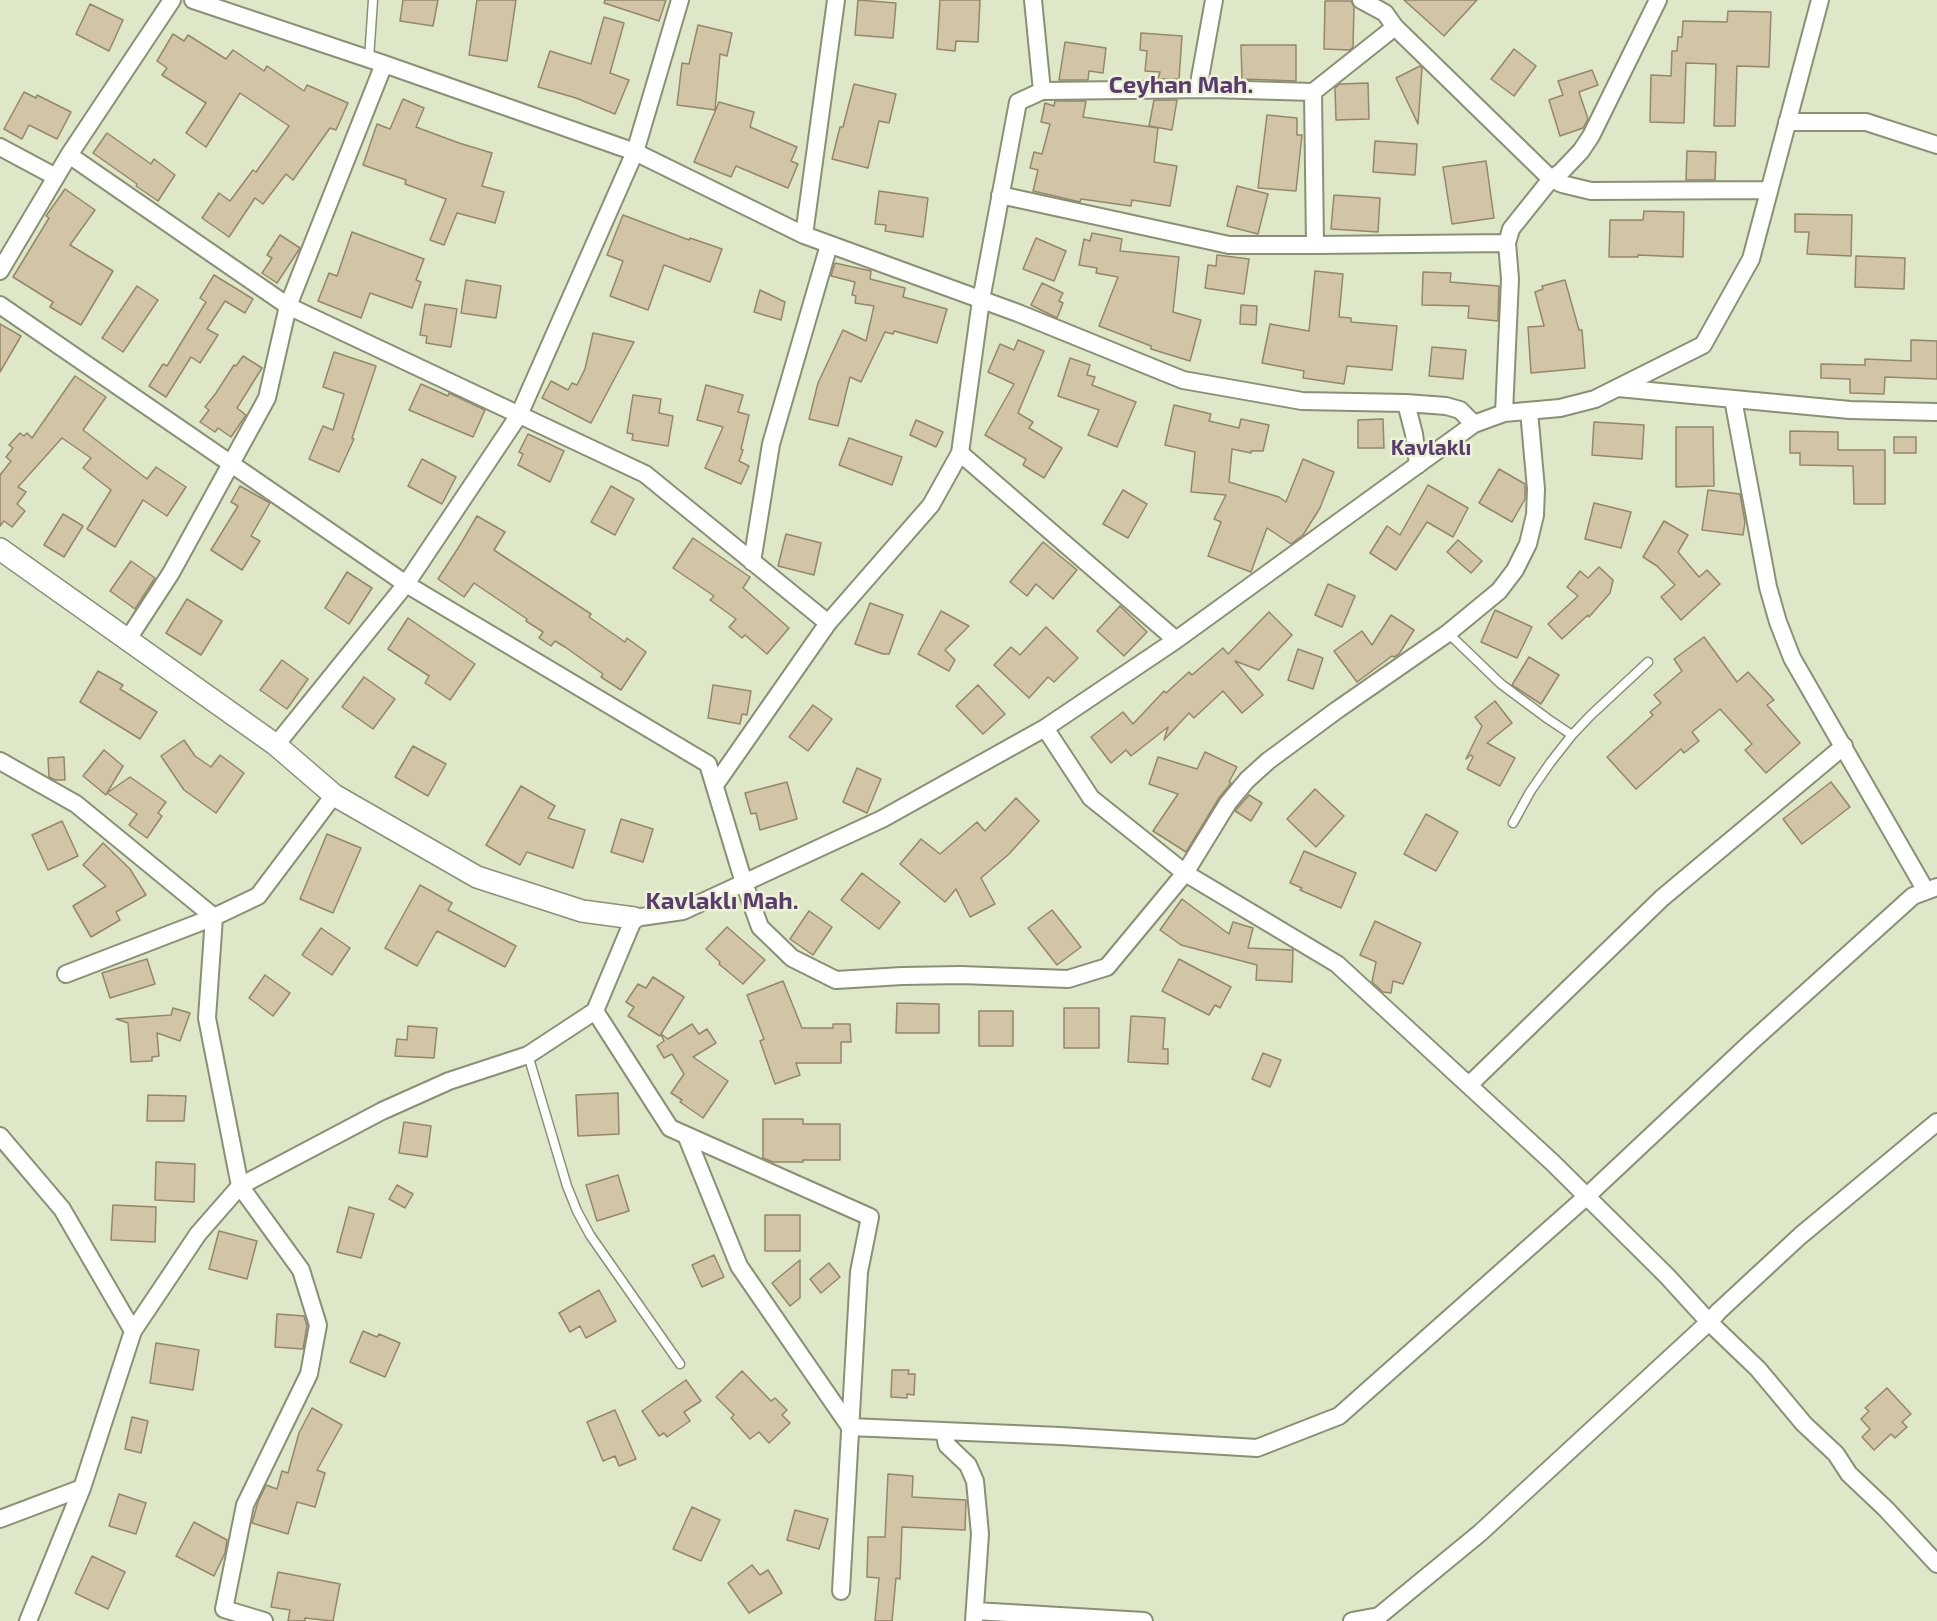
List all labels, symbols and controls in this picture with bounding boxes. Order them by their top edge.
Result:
district label: Ceyhan Mah. [1109,71,1253,99]
district label: Kavlaklı [1391,435,1471,461]
district label: Kavlaklı Mah. [646,887,798,915]

